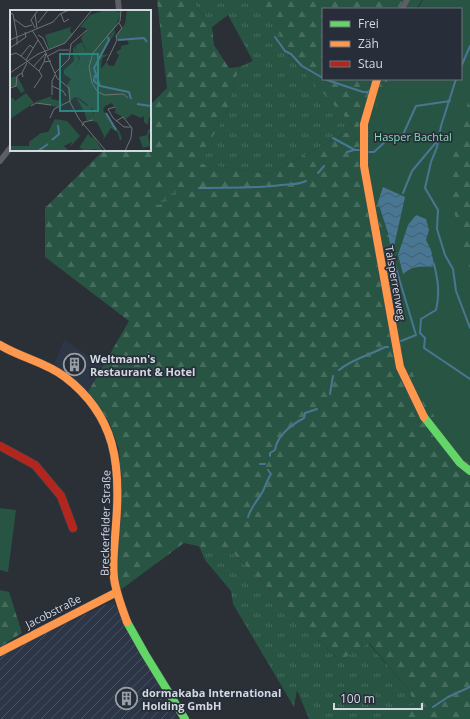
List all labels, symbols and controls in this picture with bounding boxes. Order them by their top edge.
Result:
legend [322,8,462,80]
inset map [10,10,151,151]
text: Frei [358,15,379,32]
text: Zäh [358,35,379,52]
text: Stau [358,55,383,72]
park label: Hasper Bachtal [374,129,452,144]
street label: Talsperrenweg [382,244,410,322]
building icon: Weltmann's Restaurant & Hotel [62,351,88,377]
place label: Weltmann's Restaurant & Hotel [90,351,195,379]
street label: Breckerfelder Straße [97,470,113,576]
street label: Jacobstraße [22,591,83,632]
building icon: dormakaba International Holding GmbH [114,685,140,711]
place label: dormakaba International Holding GmbH [142,685,281,713]
scale bar [334,685,422,711]
text: 100 m [340,690,375,707]

